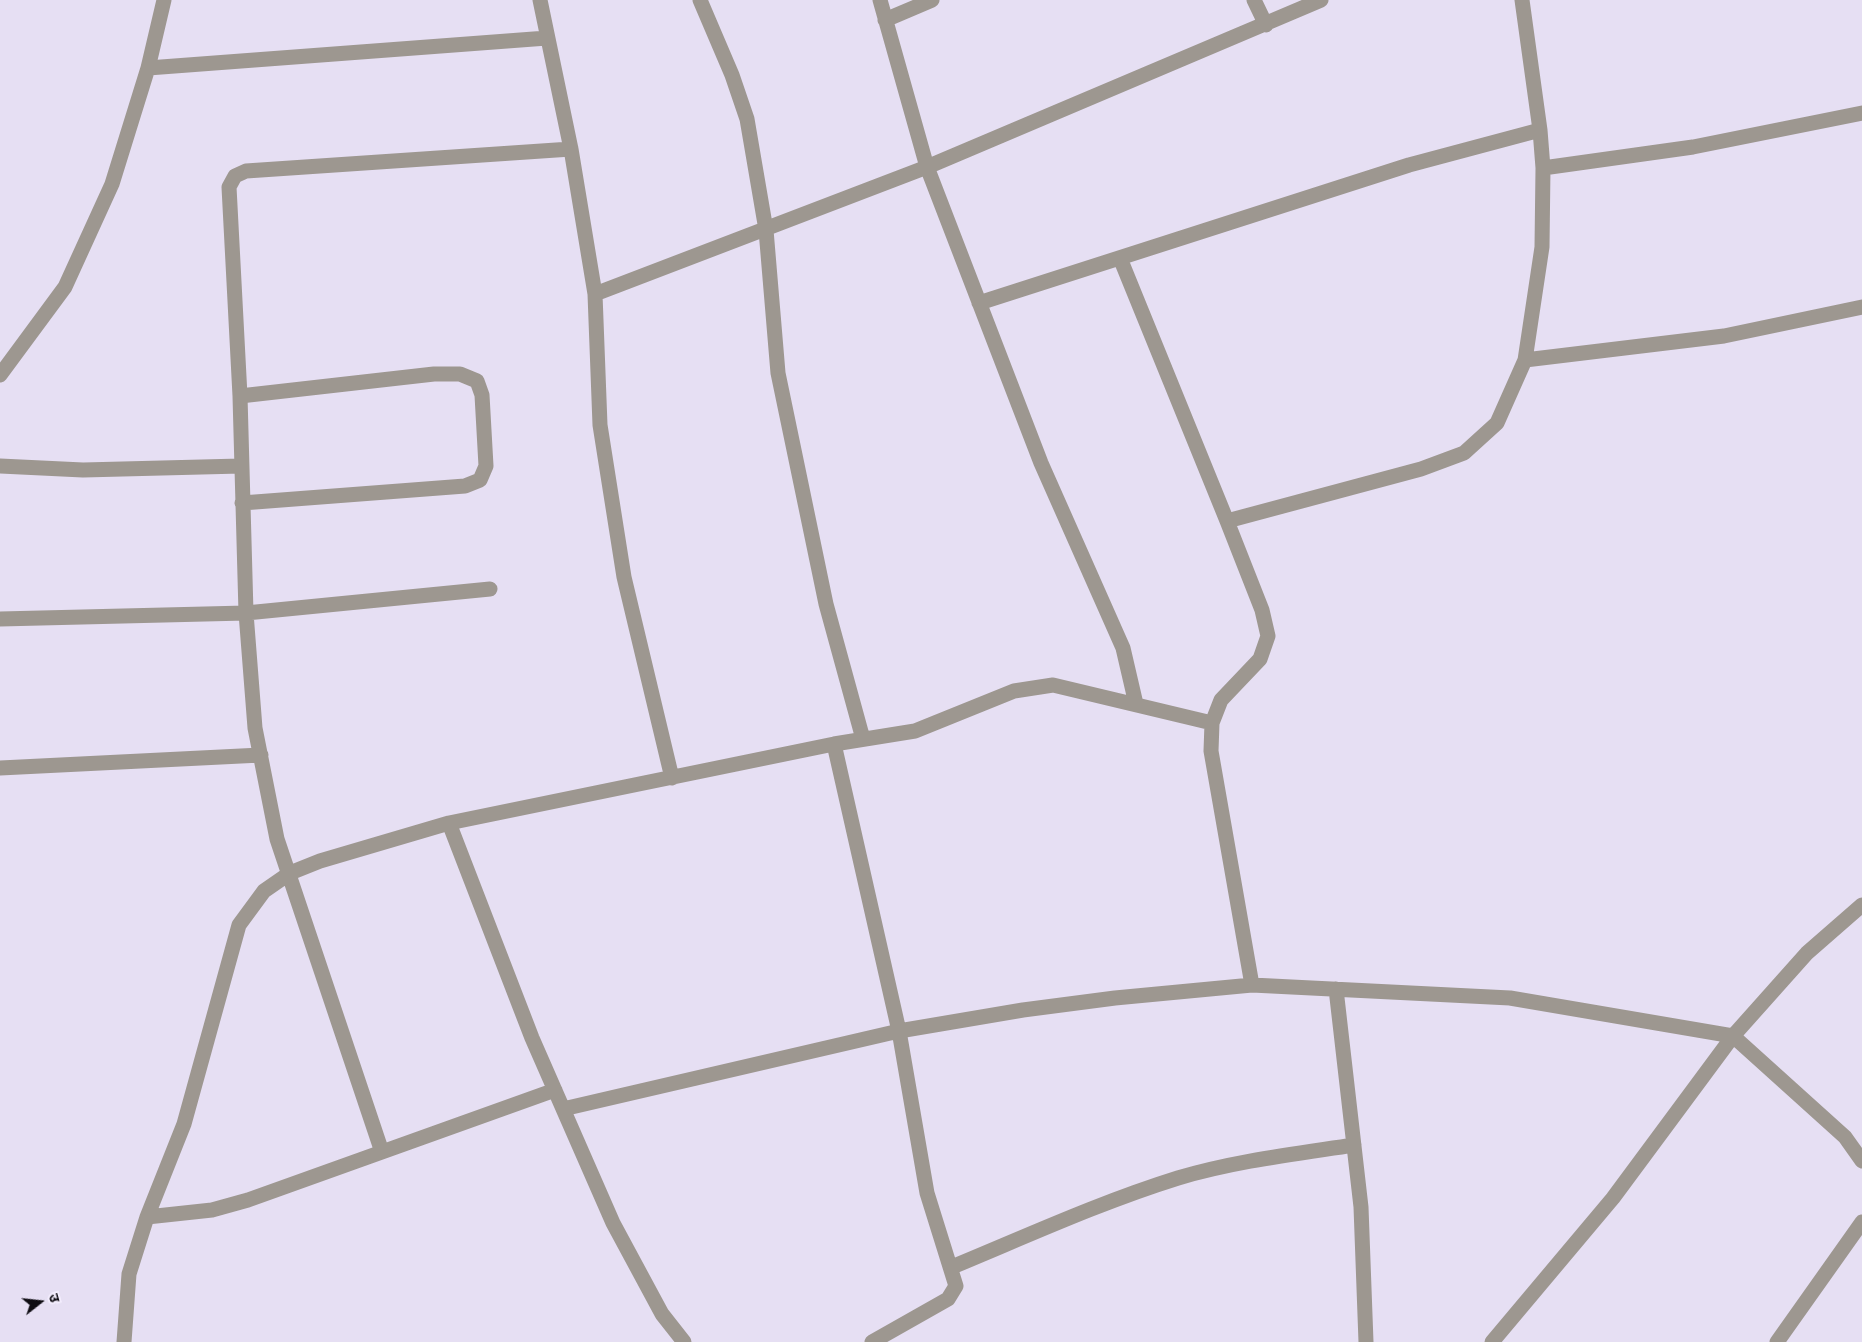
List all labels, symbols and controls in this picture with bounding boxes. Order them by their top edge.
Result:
north arrow [15,1277,65,1327]
text: उ [45,1291,64,1304]

